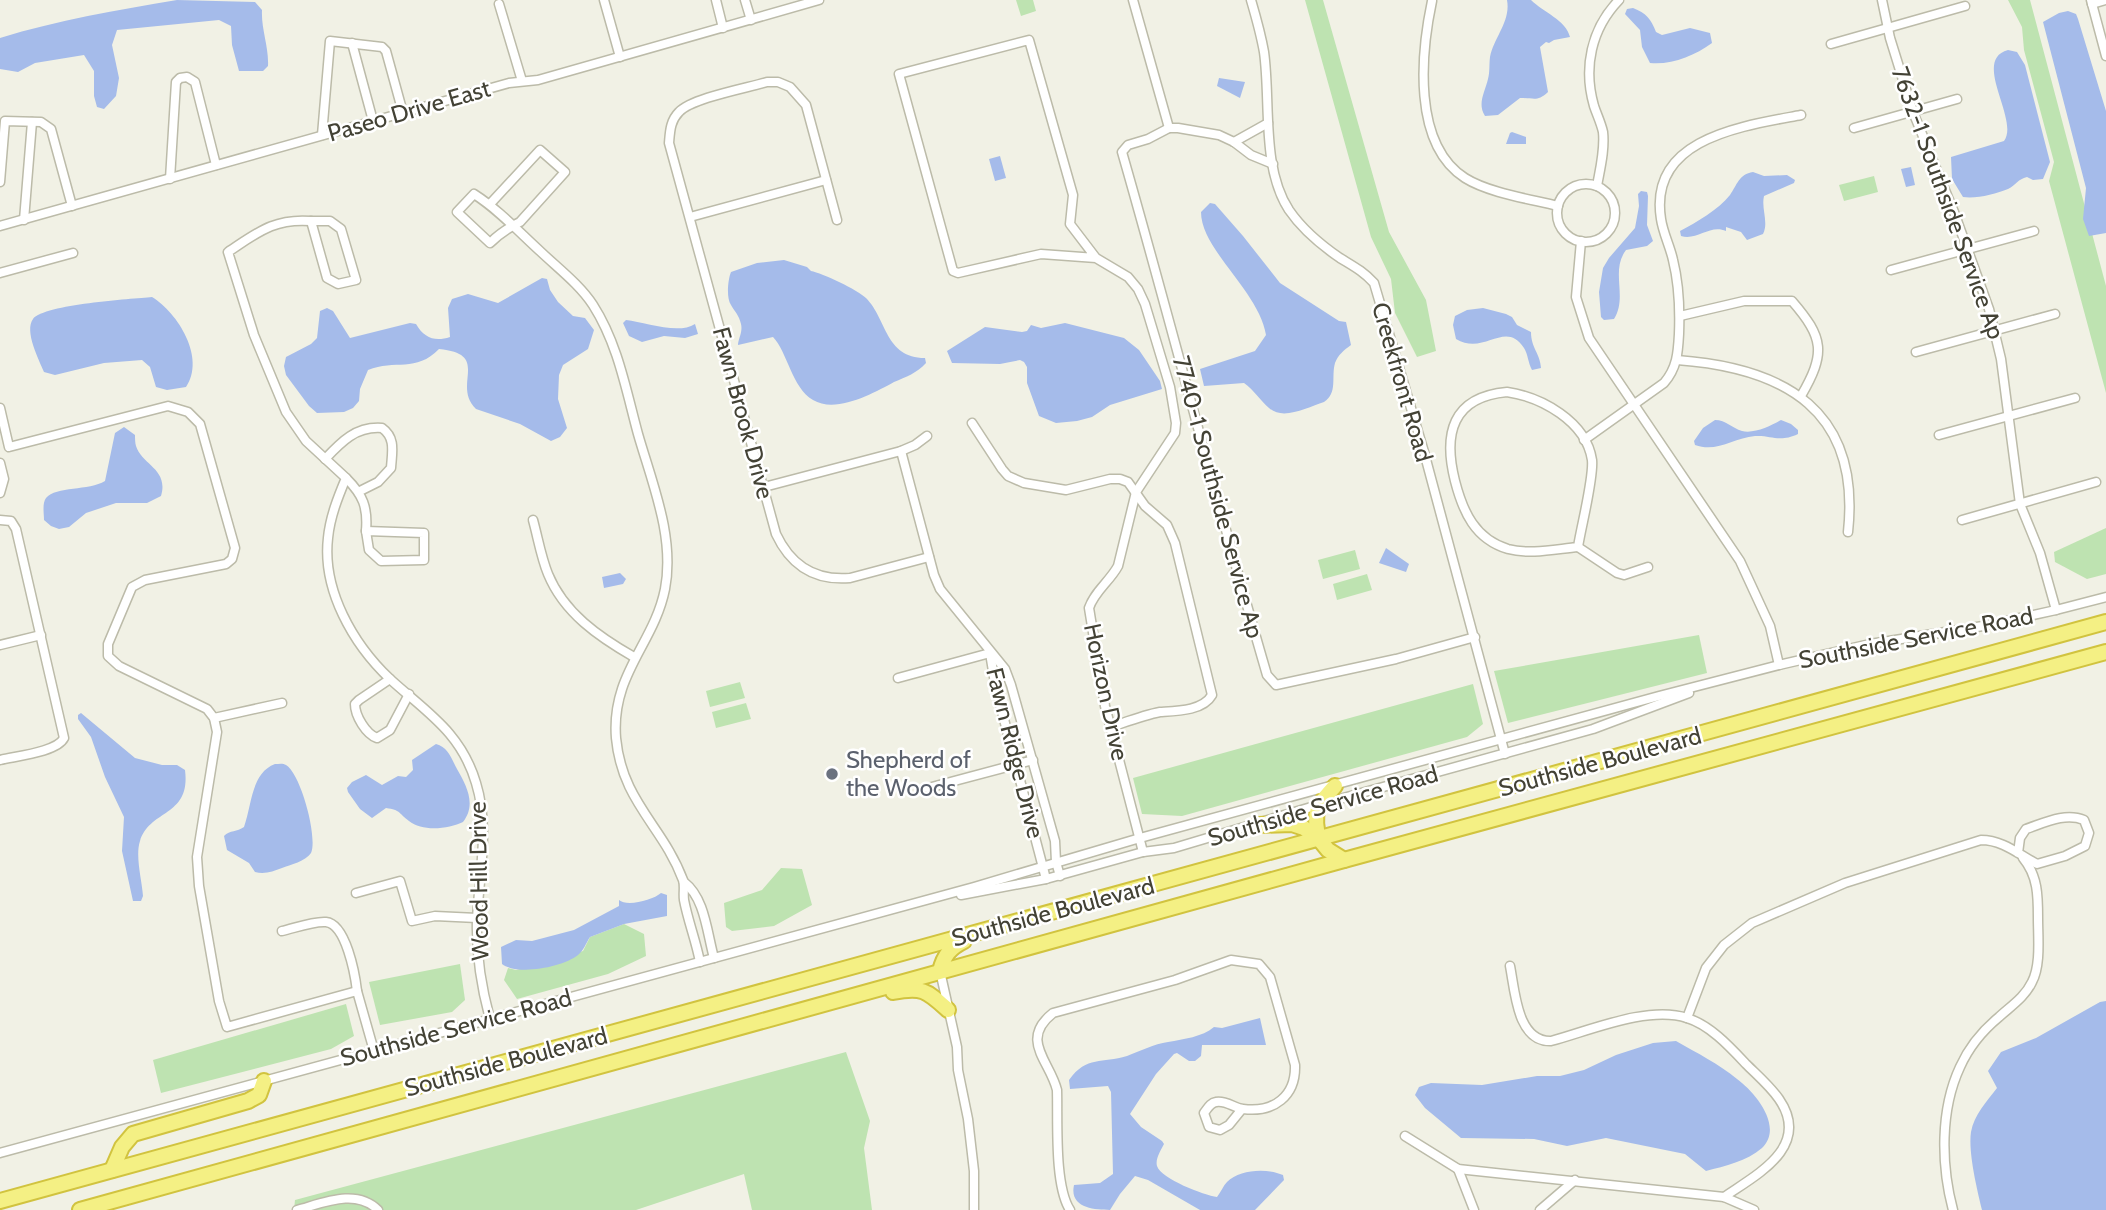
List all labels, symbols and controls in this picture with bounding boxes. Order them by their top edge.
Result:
street label: 7632-1 Southside Service Ap [1886,63,2011,343]
street label: Paseo Drive East [324,73,494,148]
street label: Creekfront Road [1366,299,1439,465]
street label: Fawn Brook Drive [707,324,780,502]
street label: 7740-1 Southside Service Ap [1167,352,1270,641]
street label: Southside Service Road [1796,601,2036,674]
street label: Horizon Drive [1078,621,1135,763]
street label: Fawn Ridge Drive [980,665,1051,841]
street label: Southside Boulevard [1495,721,1704,803]
place label: Shepherd of the Woods [846,745,971,802]
street label: Southside Service Road [1204,759,1441,852]
marker: Shepherd of the Woods [824,766,840,782]
street label: Wood Hill Drive [463,801,494,961]
street label: Southside Boulevard [948,871,1157,953]
street label: Southside Service Road [337,983,575,1072]
street label: Southside Boulevard [401,1021,610,1103]

